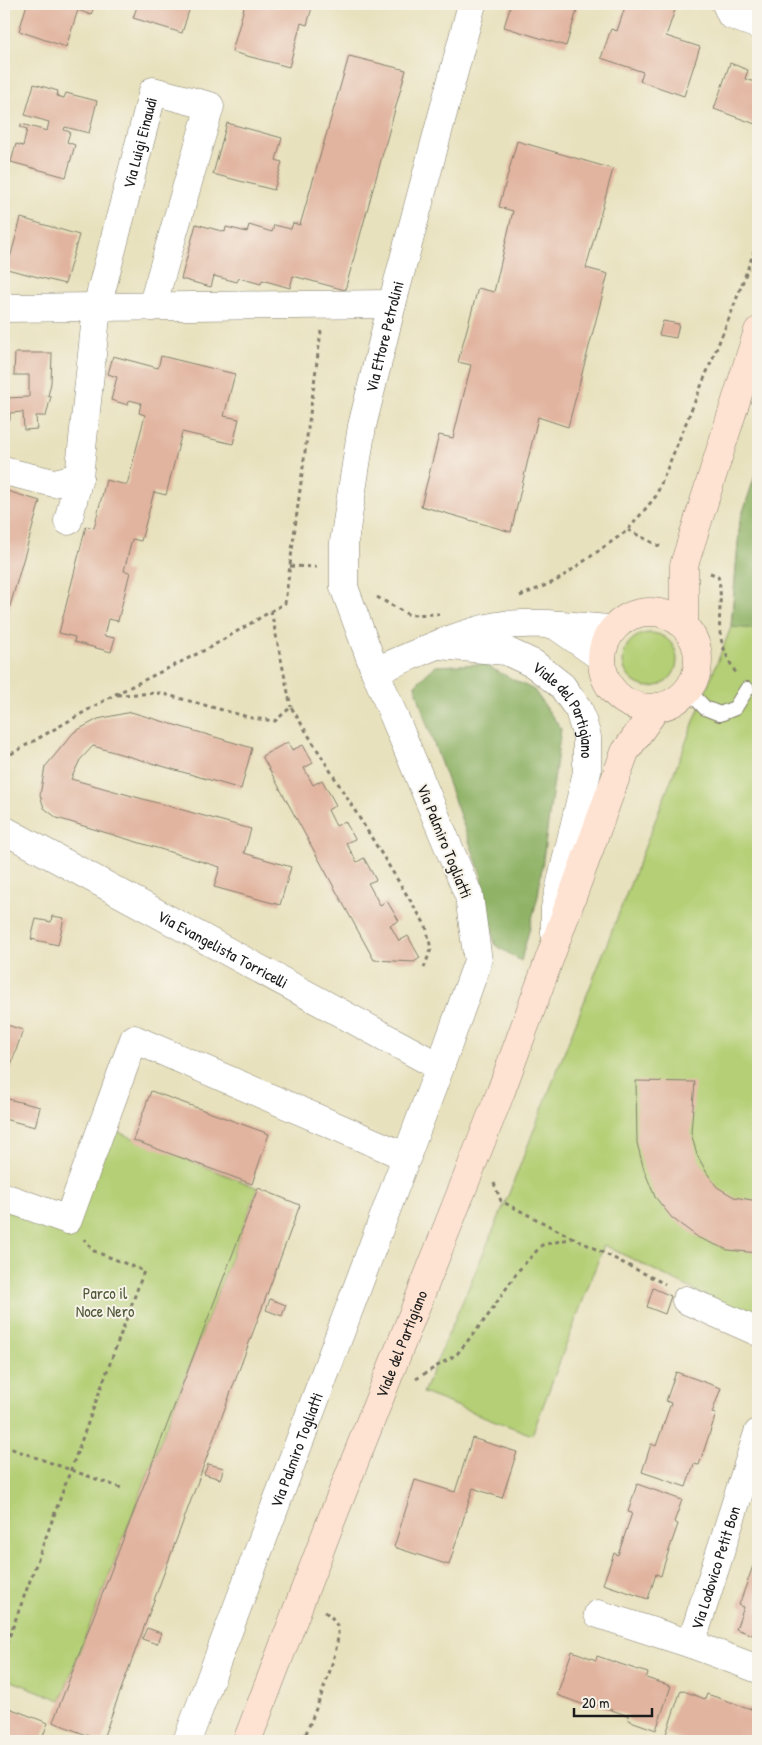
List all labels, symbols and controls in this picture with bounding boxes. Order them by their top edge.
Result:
street label: Via Luigi Einaudi [117,95,162,191]
street label: Via Ettore Petrolini [360,278,409,395]
street label: Viale del Partigiano [528,656,598,759]
street label: Via Palmiro Togliatti [412,781,478,901]
street label: Via Evangelista Torricelli [154,904,292,993]
park label: Parco il Noce Nero [76,1282,135,1322]
street label: Viale del Partigiano [370,1286,432,1401]
street label: Via Palmiro Togliatti [265,1389,328,1511]
street label: Via Lodovico Petit Bon [685,1503,745,1632]
scale bar [574,1685,652,1717]
text: 20 m [582,1692,609,1713]

